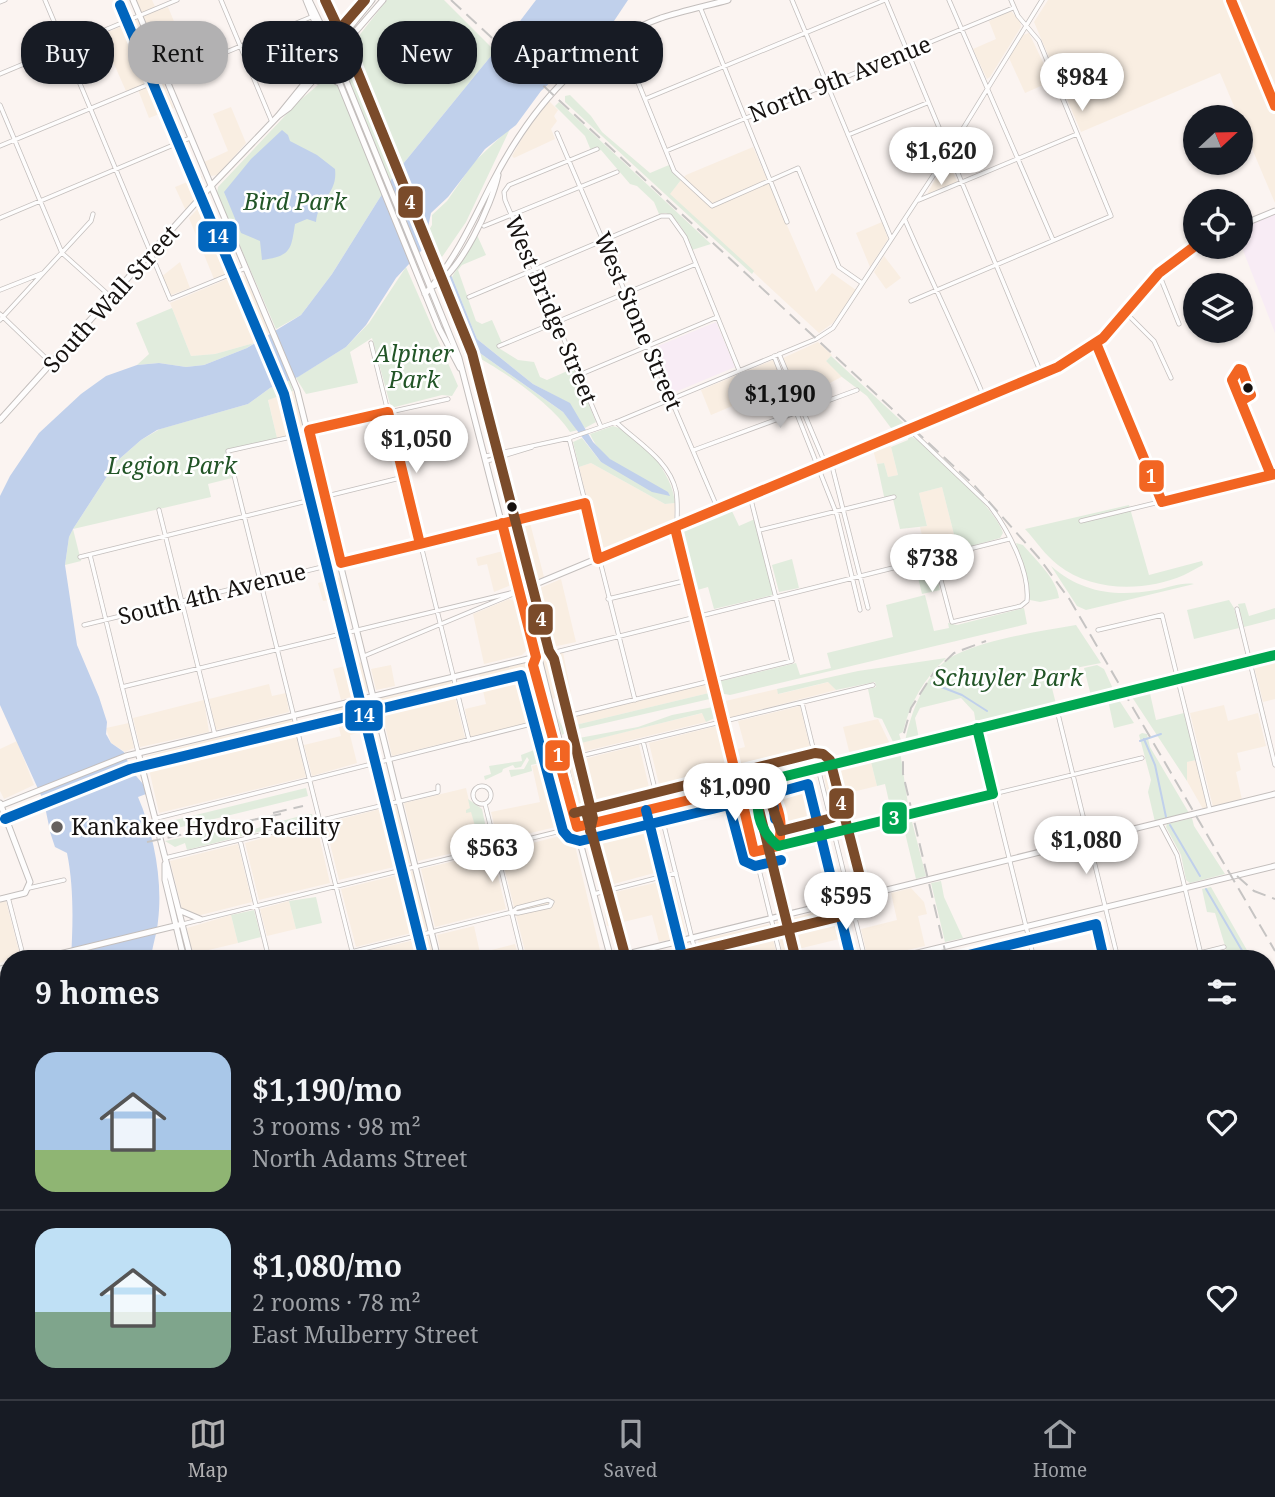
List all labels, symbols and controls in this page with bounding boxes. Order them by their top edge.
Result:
chip: Buy [21,21,114,84]
chip: Rent [128,21,228,84]
chip: Filters [242,21,363,84]
chip: New [377,21,477,84]
chip: Apartment [491,21,663,84]
street label: North 9th Avenue [744,27,936,129]
pin: $984 [1041,54,1123,113]
text: $984 [1056,60,1108,92]
north arrow [1183,105,1253,175]
map controls [1183,105,1253,343]
pin: $1,620 [884,128,998,187]
text: $1,620 [905,134,977,166]
park label: Bird Park [242,185,347,217]
line badge: 4 [397,185,424,219]
text: 4 [405,189,416,215]
button: locate [1183,189,1253,259]
street label: West Bridge Street [498,211,606,409]
street label: South Wall Street [35,217,185,379]
line badge: 14 [197,220,238,253]
text: 14 [207,223,229,249]
street label: West Stone Street [587,227,691,415]
button: layers [1183,273,1253,343]
park label: Alpiner Park [372,337,454,395]
pin: $1,190 [723,370,837,430]
text: $1,190 [744,377,816,409]
unlabelled marker [1241,381,1255,395]
pin: $1,050 [359,416,473,475]
text: $1,050 [380,422,452,454]
park label: Legion Park [106,449,238,481]
line badge: 1 [1138,459,1165,493]
text: 1 [1146,463,1156,489]
unlabelled marker [505,500,519,514]
pin: $738 [891,534,973,594]
text: $738 [906,541,958,573]
street label: South 4th Avenue [114,554,309,632]
line badge: 4 [527,603,554,636]
text: 4 [536,606,547,632]
park label: Schuyler Park [933,661,1084,693]
line badge: 14 [344,699,384,732]
text: 14 [353,702,375,728]
line badge: 1 [544,739,571,772]
text: 1 [553,742,563,768]
pin: $1,090 [678,764,792,823]
text: $1,090 [699,770,771,802]
line badge: 4 [828,787,855,820]
text: 4 [836,790,847,816]
line badge: 3 [881,801,908,835]
text: 3 [889,805,899,831]
place label: Kankakee Hydro Facility [71,810,340,842]
pin: $1,080 [1029,816,1143,876]
marker: Kankakee Hydro Facility [49,819,65,835]
text: $1,080 [1050,823,1122,855]
pin: $563 [451,824,533,884]
text: $563 [466,831,518,863]
pin: $595 [805,872,887,932]
text: $595 [820,879,872,911]
text: 9 homes [35,972,159,1013]
icon: filters [1203,973,1241,1011]
text: $1,190/mo [252,1069,402,1110]
icon: home [91,1080,175,1164]
icon: heart [1203,1103,1241,1141]
text: 3 rooms · 98 m² [252,1110,421,1142]
text: North Adams Street [252,1142,467,1174]
text: $1,080/mo [252,1245,402,1286]
icon: home [91,1256,175,1340]
icon: heart [1203,1279,1241,1317]
text: 2 rooms · 78 m² [252,1286,421,1318]
text: East Mulberry Street [252,1318,478,1350]
tab: Map [188,1415,228,1483]
tab: Saved [604,1415,657,1483]
tab: Home [1033,1415,1087,1483]

